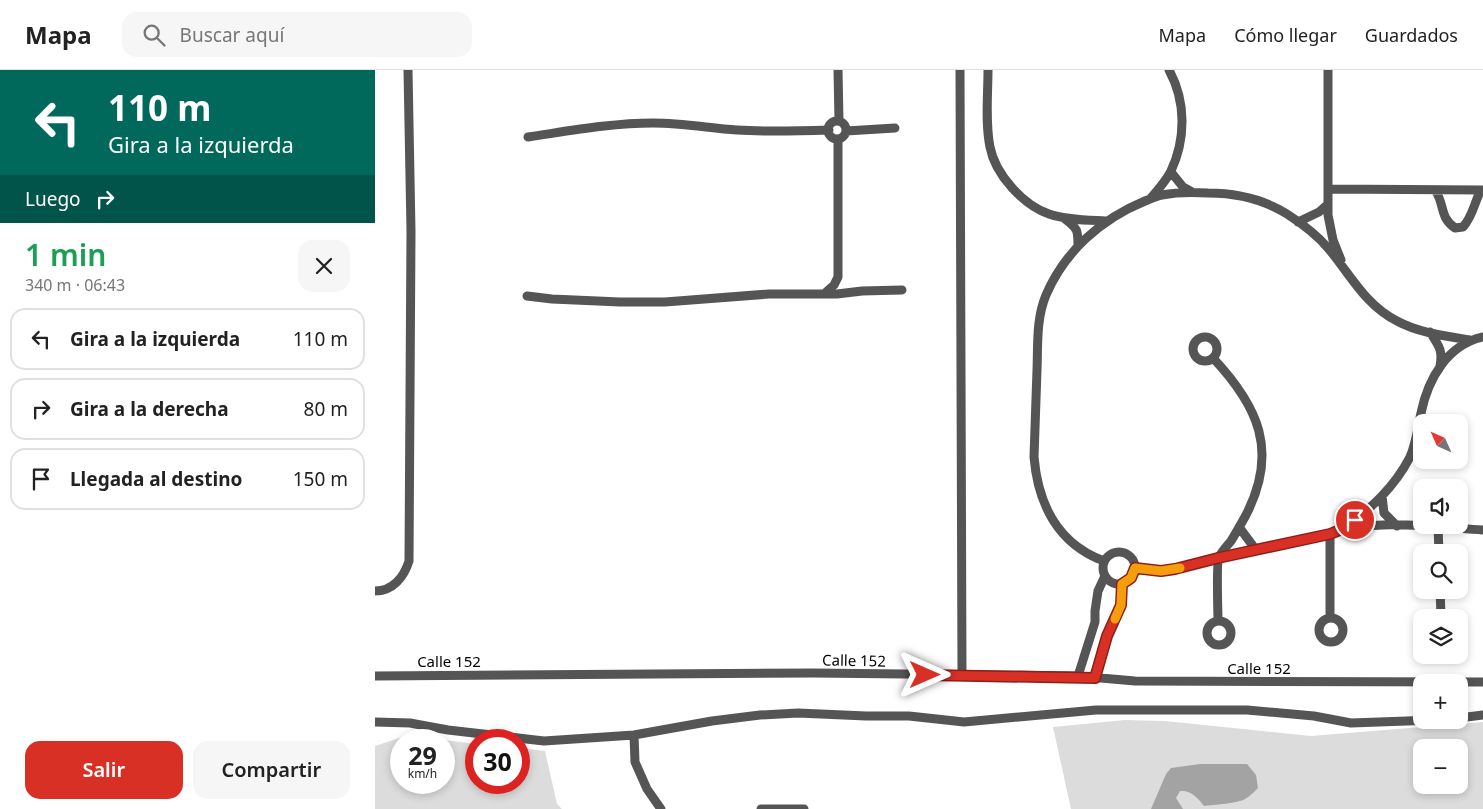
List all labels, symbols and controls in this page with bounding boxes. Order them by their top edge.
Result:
search box [122,12,472,57]
text: Mapa [25,18,92,51]
icon: search [140,21,168,49]
text: Buscar aquí [180,22,284,48]
text: Mapa [1159,23,1206,47]
text: Cómo llegar [1234,23,1337,47]
text: Guardados [1365,23,1458,47]
text: 110 m [108,84,211,131]
icon: left [25,90,90,155]
text: Gira a la izquierda [108,129,294,159]
icon: right [91,185,119,213]
text: Luego [25,186,81,212]
text: 1 min [25,234,106,275]
button: close [298,240,350,292]
text: 340 m · 06:43 [25,274,125,296]
icon: left [27,325,55,353]
text: Gira a la izquierda [70,326,240,352]
text: 110 m [293,326,348,352]
icon: right [27,395,55,423]
text: Gira a la derecha [70,396,229,422]
text: 80 m [304,396,348,422]
north arrow [1413,414,1467,469]
map controls [1413,414,1468,794]
icon: arrive [27,465,55,493]
text: Llegada al destino [70,466,242,492]
text: 150 m [293,466,348,492]
button: sound [1413,479,1468,534]
pin [1334,499,1376,541]
icon: arrive [1341,506,1369,534]
button: search [1413,544,1468,599]
button: layers [1413,609,1468,664]
position arrow [898,648,950,700]
street label: Calle 152 [822,649,886,671]
street label: Calle 152 [417,651,481,671]
street label: Calle 152 [1227,658,1291,678]
button: + [1413,674,1468,729]
speed limit sign: 30 [465,729,530,794]
text: 29 [408,738,437,772]
button: − [1413,739,1468,794]
button: Salir [25,741,183,799]
button: Compartir [193,741,350,799]
text: km/h [408,765,437,782]

